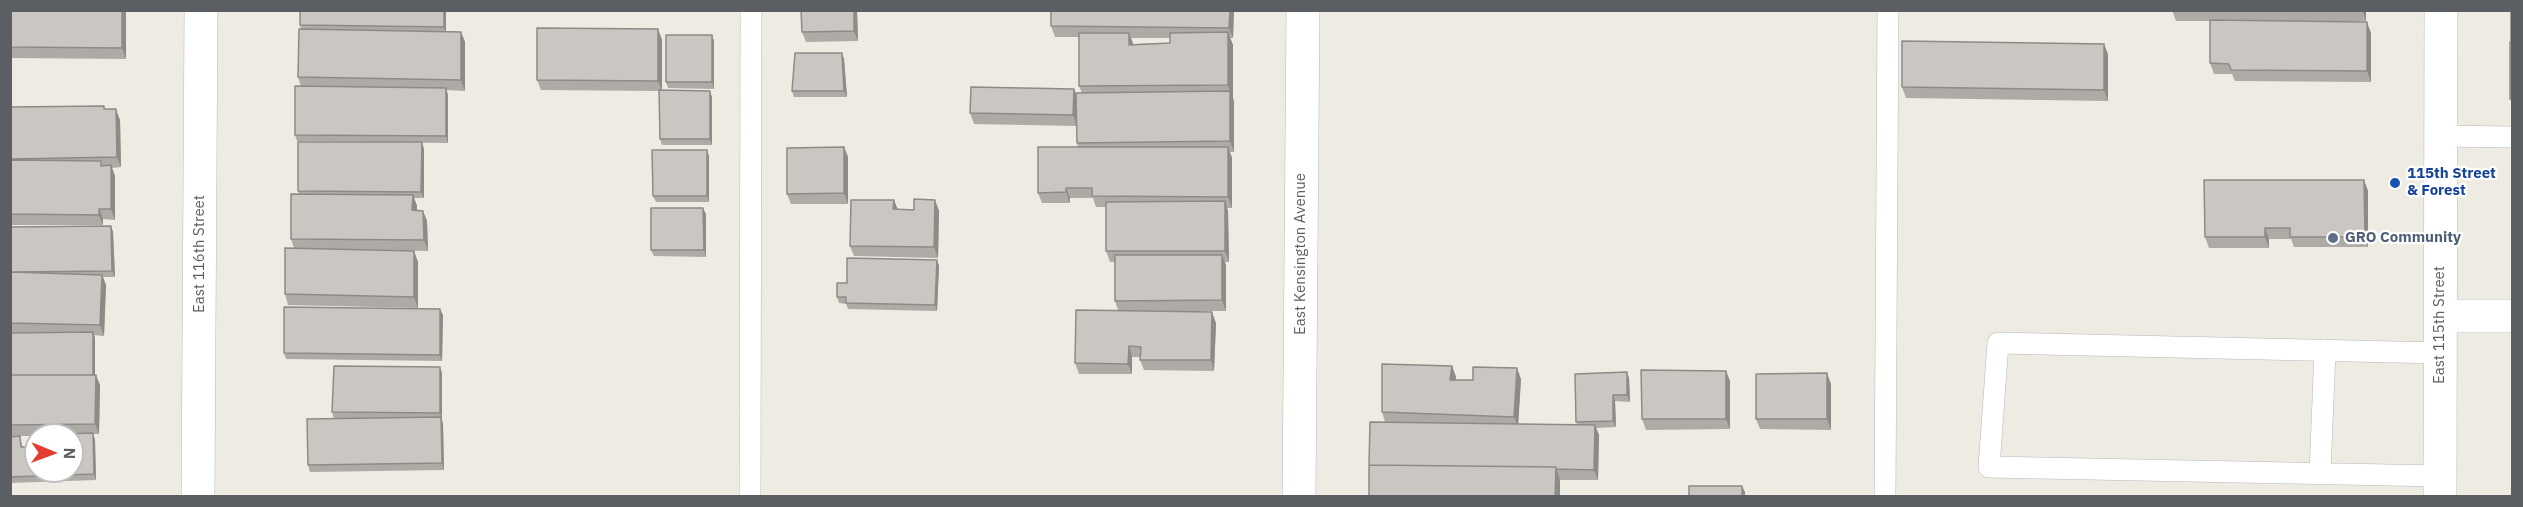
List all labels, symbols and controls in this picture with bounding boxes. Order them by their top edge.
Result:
place label: 115th Street & Forest [2407,165,2496,200]
street label: East Kensington Avenue [1292,173,1310,335]
marker: 115th Street & Forest [2388,176,2402,190]
street label: East 116th Street [191,195,209,313]
place label: GRO Community [2345,229,2461,247]
marker: GRO Community [2326,231,2340,245]
street label: East 115th Street [2431,266,2449,384]
north arrow [24,423,84,483]
text: N [60,447,80,459]

